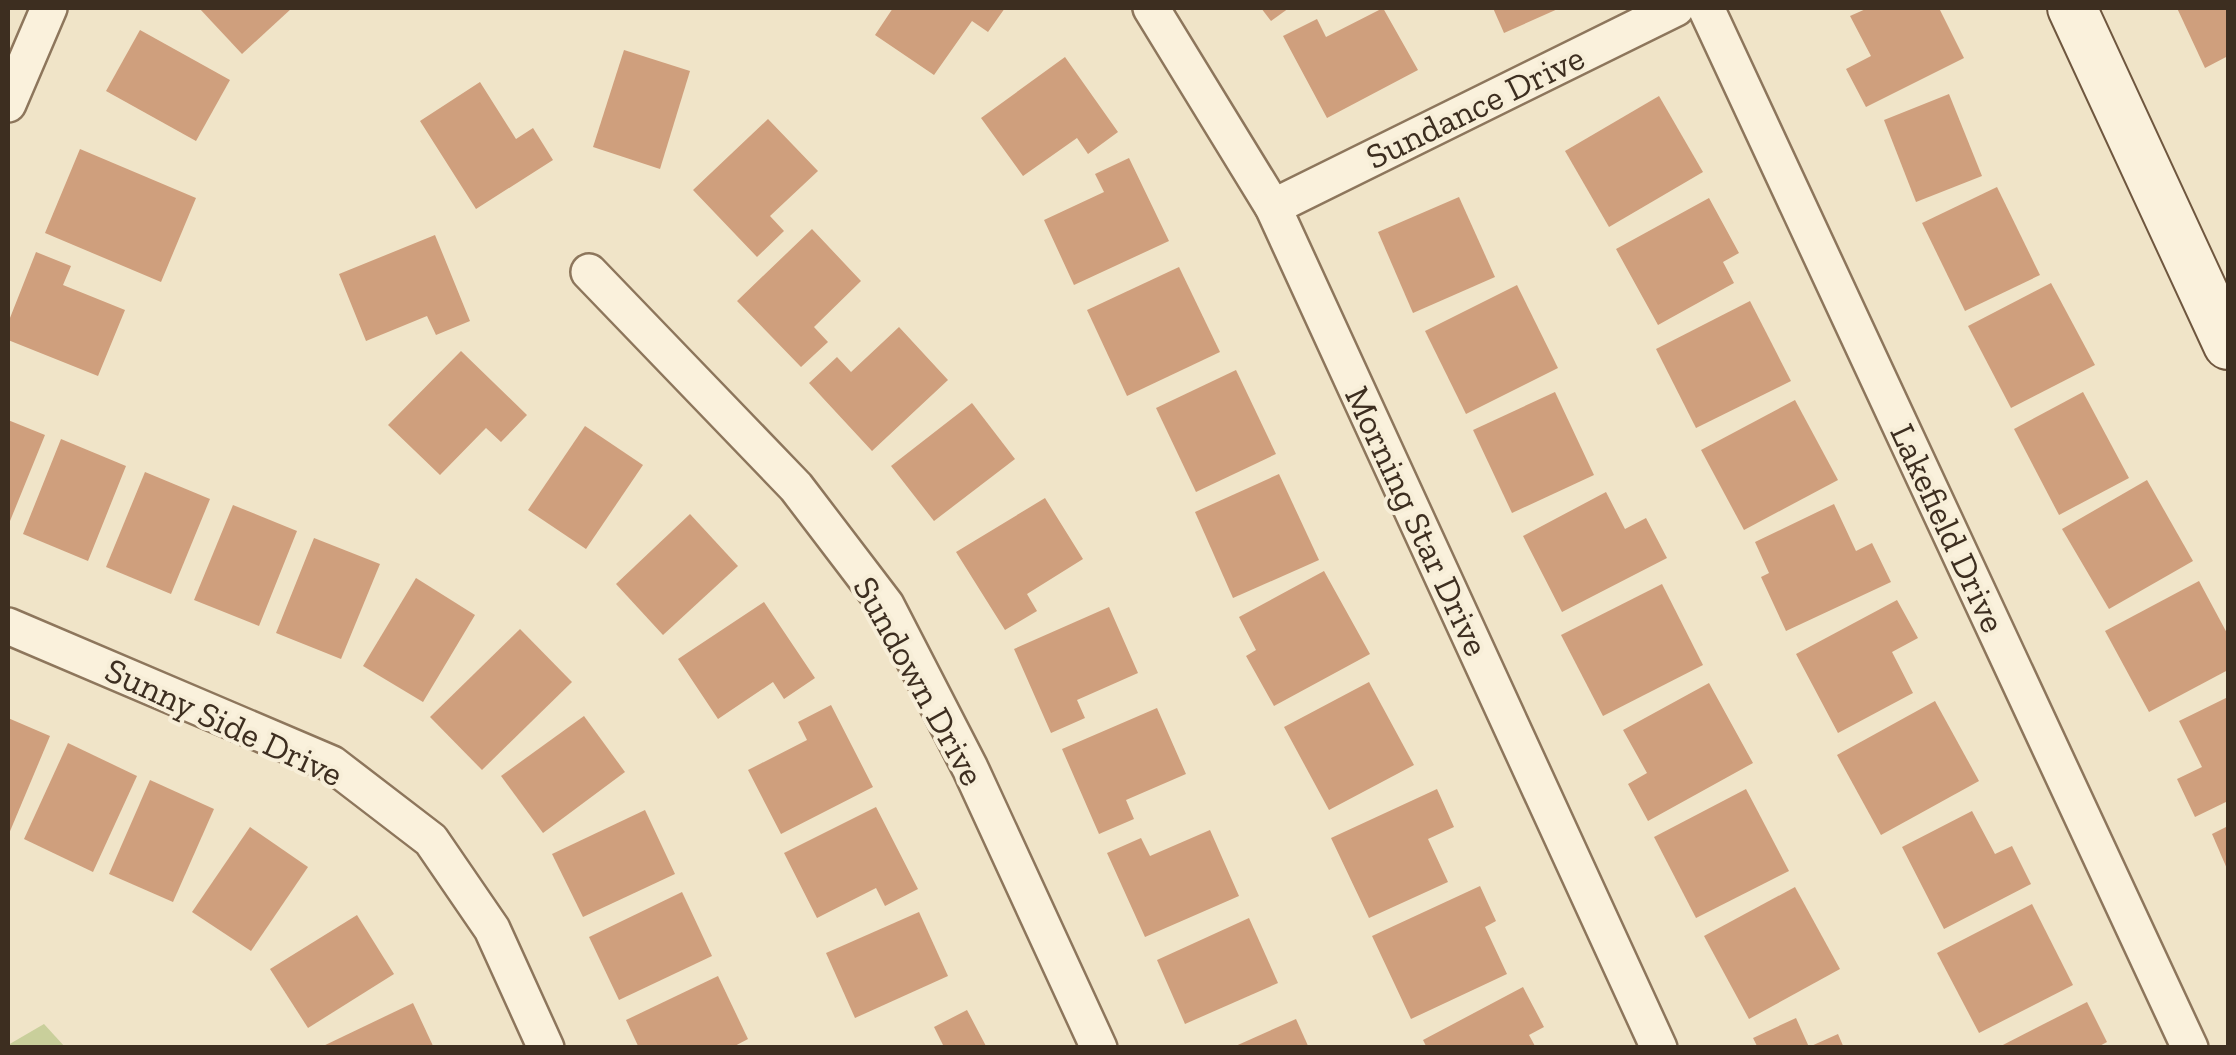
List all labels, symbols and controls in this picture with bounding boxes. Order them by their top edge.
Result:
street label: Sundance Drive [1359,36,1591,178]
street label: Morning Star Drive [1336,379,1498,663]
street label: Lakefield Drive [1881,417,2015,639]
street label: Sundown Drive [844,569,994,793]
street label: Sunny Side Drive [99,649,349,795]

